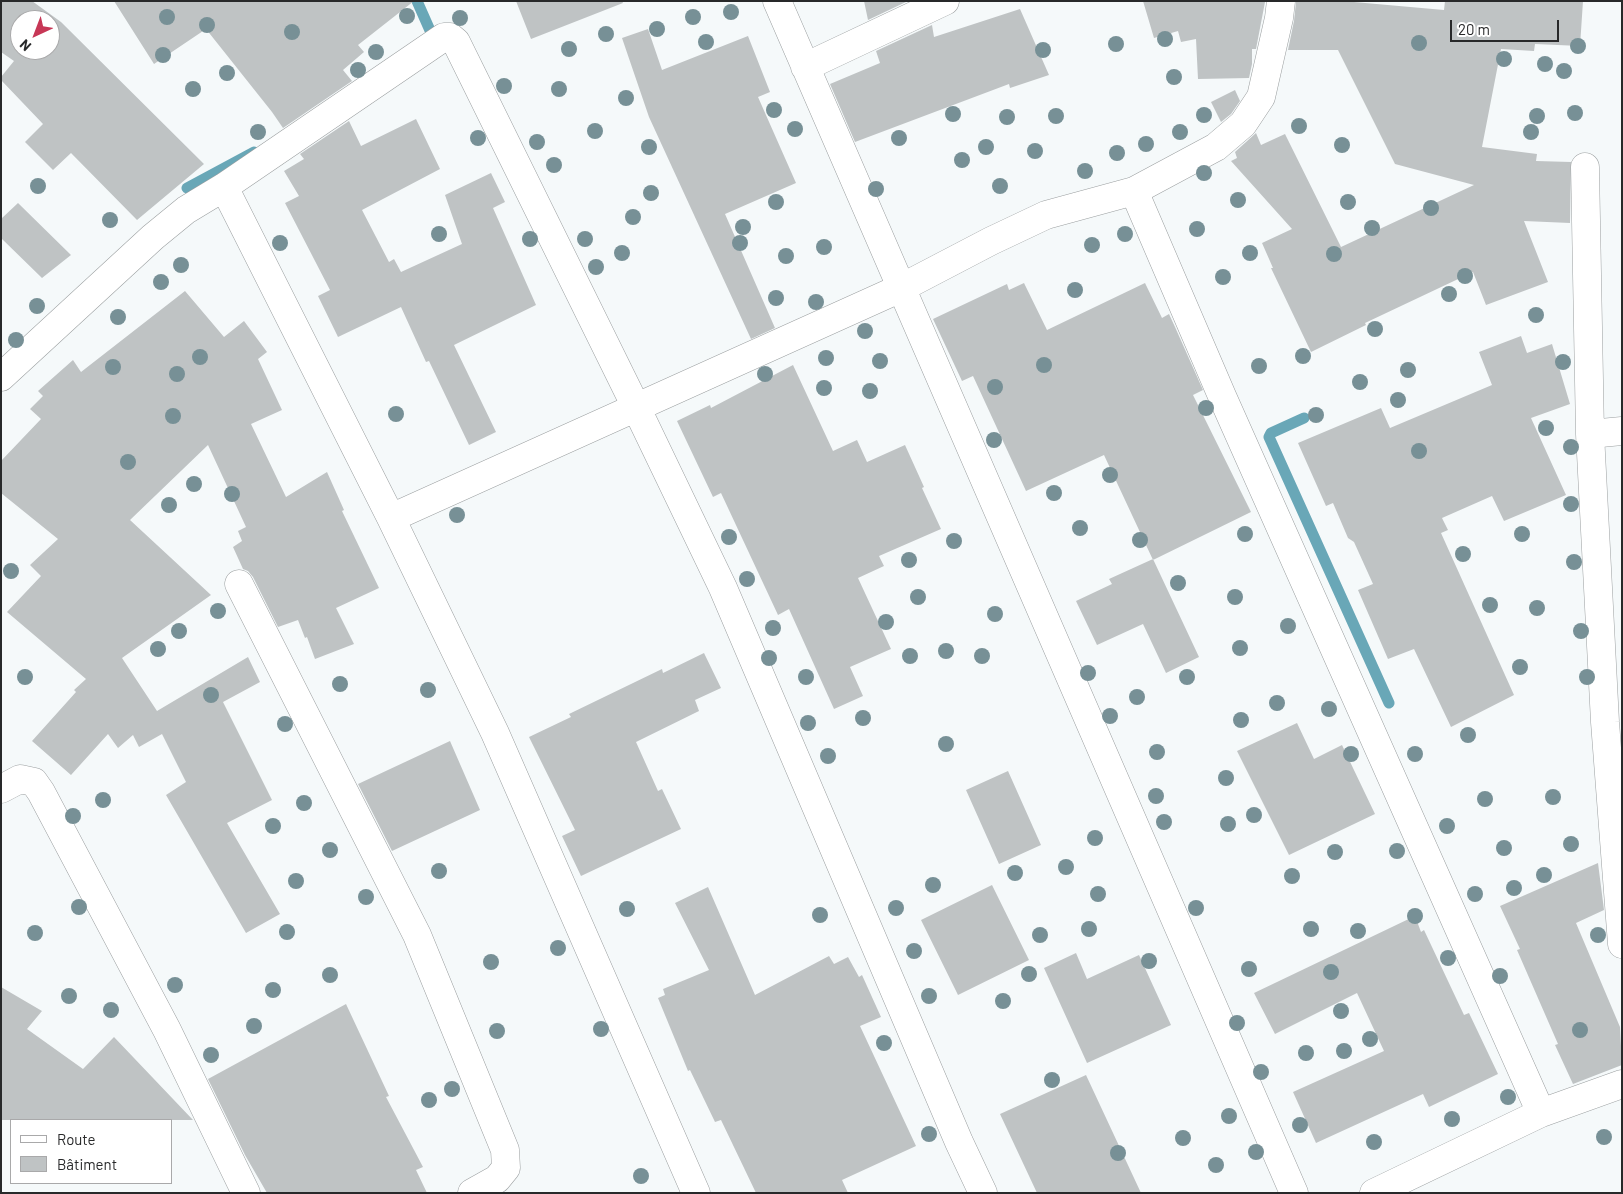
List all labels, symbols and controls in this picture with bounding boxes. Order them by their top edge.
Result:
north arrow [10,10,60,60]
scale bar [1453,10,1562,42]
text: 20 m [1458,20,1490,38]
text: N [16,36,34,55]
legend [10,1119,172,1184]
text: Route [57,1130,96,1148]
text: Bâtiment [57,1155,117,1173]

